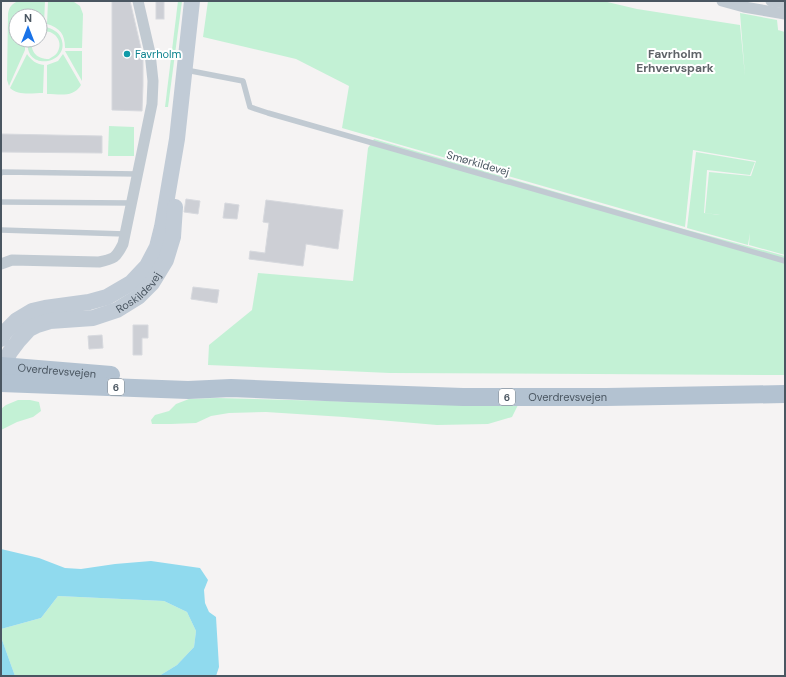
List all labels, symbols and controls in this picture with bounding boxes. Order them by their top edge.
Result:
north arrow [8,8,48,48]
text: N [24,11,32,25]
district label: Favrholm Erhvervspark [636,46,714,76]
place label: Favrholm [135,47,181,61]
marker: Favrholm [122,49,132,59]
street label: Smørkildevej [445,147,511,179]
street label: Roskildevej [113,269,164,316]
street label: Overdrevsvejen [17,360,97,381]
road number: 6 [108,379,124,395]
road number: 6 [499,389,515,405]
street label: Overdrevsvejen [528,390,607,404]

